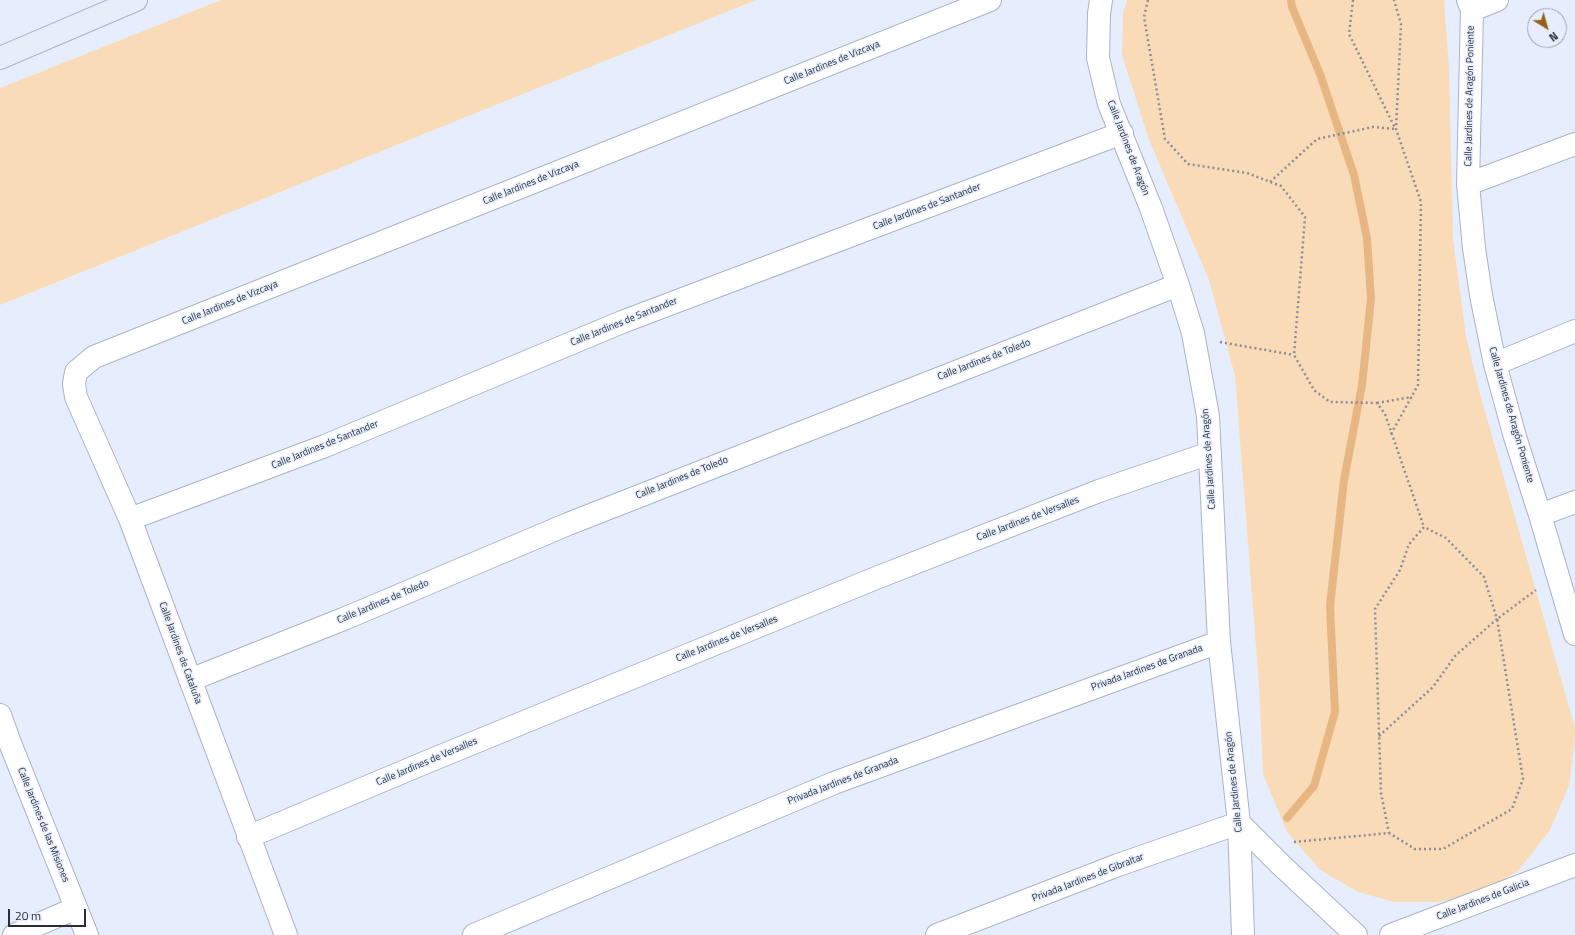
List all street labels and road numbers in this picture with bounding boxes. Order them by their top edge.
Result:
street label: Calle Jardines de Aragón Poniente [1463,25,1477,167]
street label: Calle Jardines de Vizcaya [782,38,882,88]
street label: Calle Jardines de Aragón [1104,99,1152,197]
street label: Calle Jardines de Vizcaya [481,158,581,208]
street label: Calle Jardines de Santander [871,181,983,233]
street label: Calle Jardines de Vizcaya [180,278,280,328]
street label: Calle Jardines de Santander [569,295,679,349]
street label: Calle Jardines de Toledo [936,337,1032,383]
street label: Calle Jardines de Aragón Poniente [1486,346,1536,484]
street label: Calle Jardines de Aragón [1199,408,1219,510]
street label: Calle Jardines de Santander [270,418,380,472]
street label: Calle Jardines de Toledo [634,454,730,502]
street label: Calle Jardines de Versalles [975,494,1081,544]
street label: Calle Jardines de Toledo [335,577,431,627]
street label: Calle Jardines de Cataluña [156,600,204,706]
street label: Calle Jardines de Versalles [674,613,780,665]
street label: Privada Jardines de Granada [1090,642,1204,694]
street label: Calle Jardines de Aragón [1223,731,1245,833]
street label: Calle Jardines de Versalles [375,735,479,789]
street label: Privada Jardines de Granada [786,754,900,808]
street label: Calle Jardines de las Misiones [14,766,72,884]
street label: Privada Jardines de Gibraltar [1030,851,1146,905]
street label: Calle Jardines de Galicia [1435,877,1531,923]

